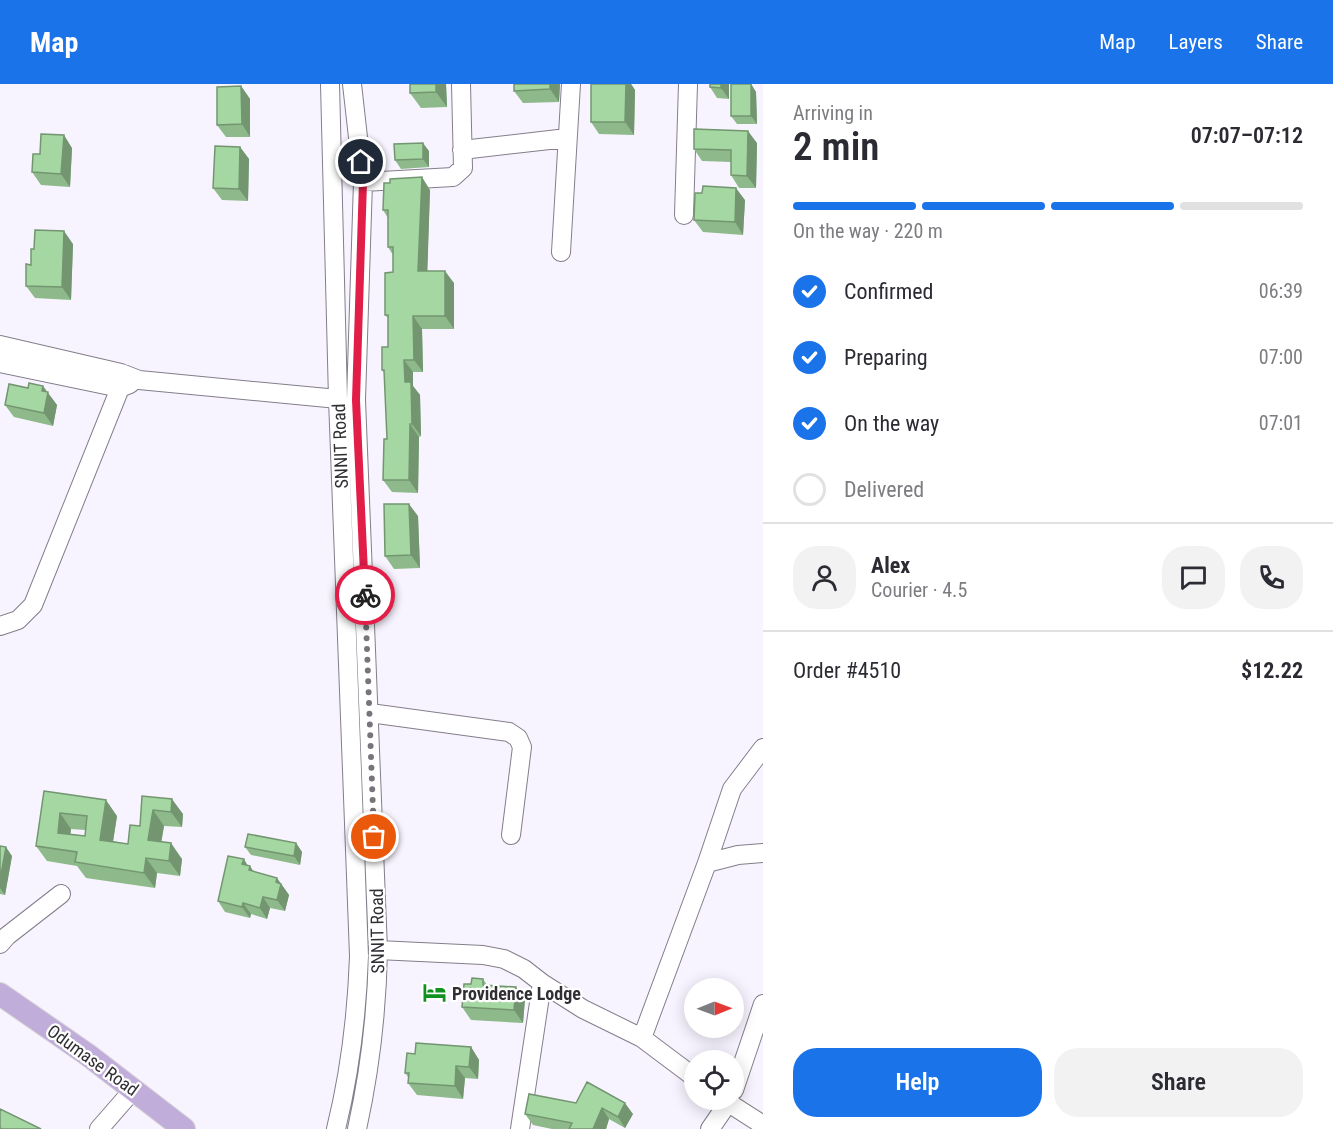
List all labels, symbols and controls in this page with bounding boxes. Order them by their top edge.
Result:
text: Map [30,26,78,59]
text: Map [1099,30,1136,54]
text: Layers [1169,30,1223,54]
text: Share [1256,30,1303,54]
text: Arriving in [793,101,873,125]
text: 07:07–07:12 [1191,123,1303,148]
text: 2 min [793,124,879,170]
pin [335,136,386,187]
icon: home [344,145,377,178]
text: On the way · 220 m [793,219,943,243]
icon: check [793,275,826,308]
text: Confirmed [844,279,933,304]
text: 06:39 [1259,279,1303,303]
icon: check [793,341,826,374]
text: Preparing [844,345,928,370]
text: 07:00 [1259,345,1303,369]
street label: SNNIT Road [328,403,352,489]
icon: check [793,407,826,440]
text: On the way [844,411,939,436]
text: 07:01 [1259,411,1303,435]
text: Delivered [844,477,924,502]
button: person [793,546,856,609]
button: chat [1162,546,1225,609]
button: phone [1240,546,1303,609]
text: Alex [871,553,910,578]
courier [335,565,395,625]
text: Courier · 4.5 [871,578,967,602]
icon: bike [349,579,382,612]
text: Order #4510 [793,658,901,683]
text: $12.22 [1241,658,1303,683]
pin [348,811,399,862]
icon: bag [357,820,390,853]
street label: SNNIT Road [366,888,388,974]
north arrow [684,978,744,1038]
map controls [684,978,744,1110]
hotel icon: Providence Lodge [421,980,447,1006]
place label: Providence Lodge [452,983,581,1004]
street label: Odumase Road [43,1020,143,1100]
button: Help [793,1048,1042,1117]
button: Share [1054,1048,1303,1117]
button: locate [684,1050,744,1110]

